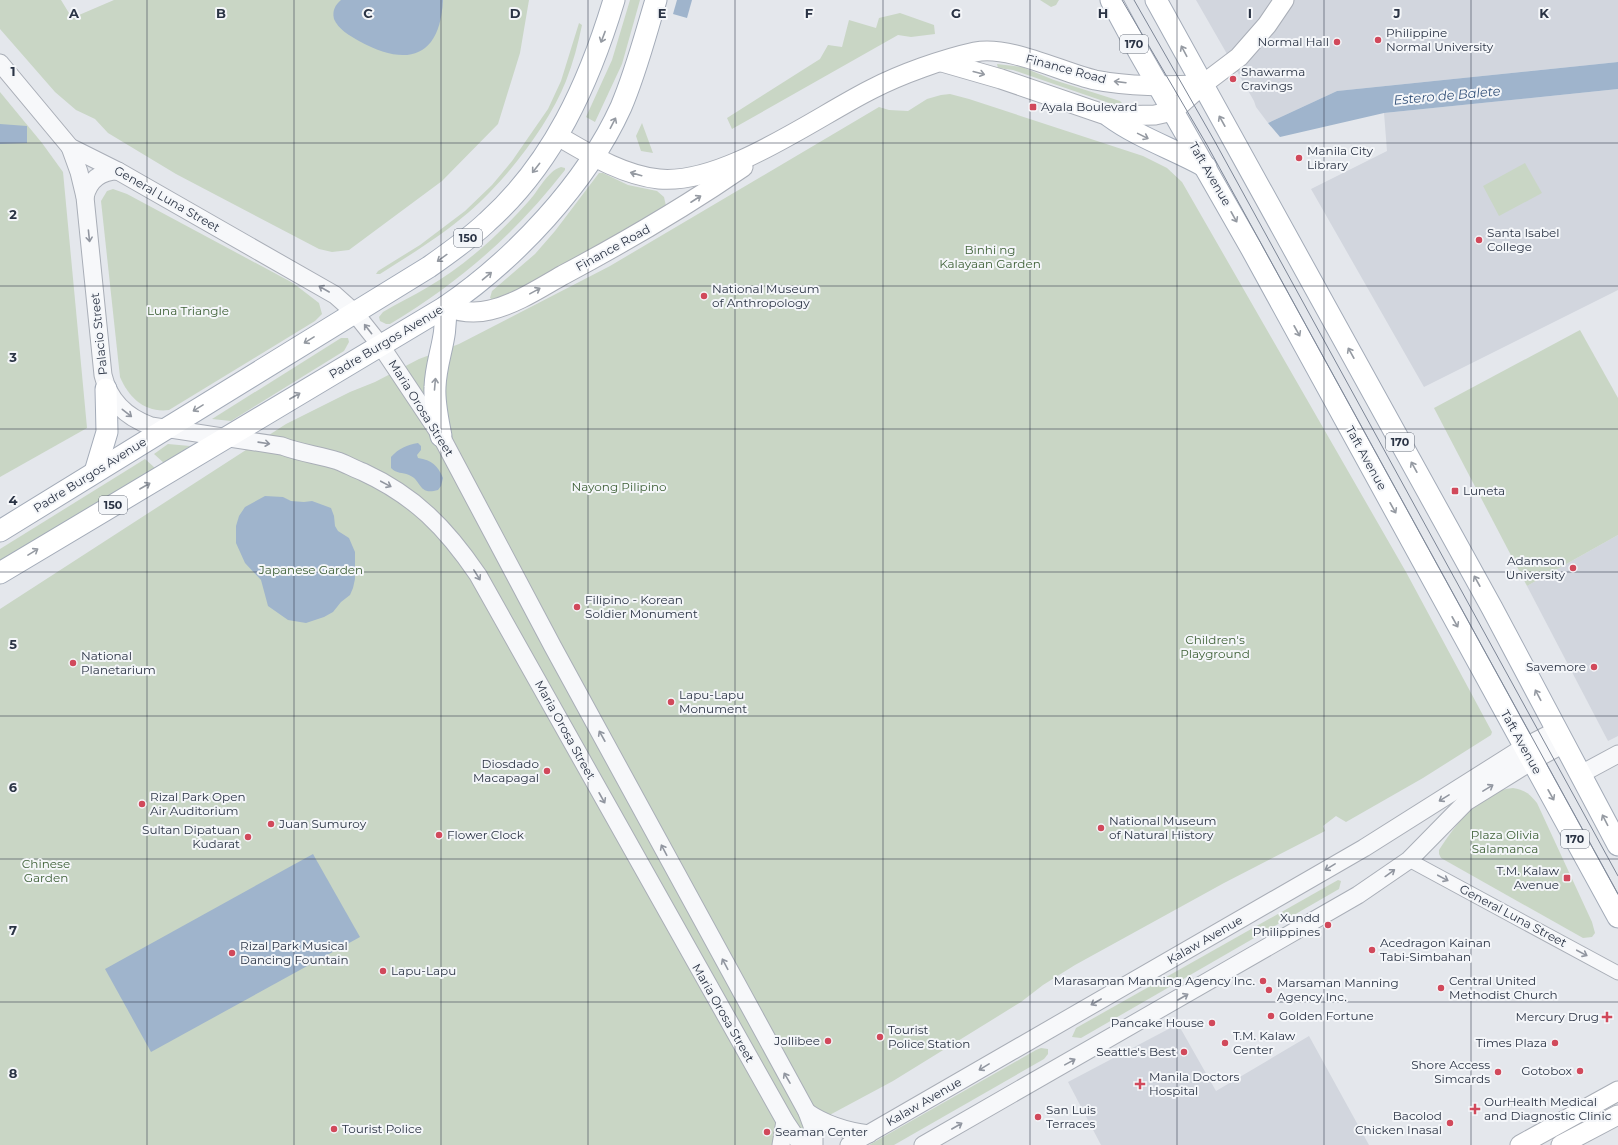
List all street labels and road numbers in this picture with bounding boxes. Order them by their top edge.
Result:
road number: 170 [1120,35,1148,53]
street label: Finance Road [1024,51,1108,86]
street label: Taft Avenue [1186,139,1235,208]
street label: General Luna Street [112,162,223,235]
street label: Finance Road [573,221,652,274]
road number: 150 [454,229,482,247]
street label: Palacio Street [87,292,110,376]
street label: Padre Burgos Avenue [326,302,446,382]
street label: Maria Orosa Street [386,357,457,459]
street label: Taft Avenue [1343,423,1390,492]
road number: 170 [1386,433,1414,451]
street label: Padre Burgos Avenue [30,434,149,516]
road number: 150 [99,496,127,514]
street label: Maria Orosa Street [532,677,599,782]
street label: Taft Avenue [1498,707,1545,776]
road number: 170 [1561,830,1589,848]
street label: General Luna Street [1457,881,1570,950]
street label: Kalaw Avenue [1164,912,1245,967]
street label: Maria Orosa Street [689,961,758,1065]
street label: Kalaw Avenue [883,1074,964,1129]

